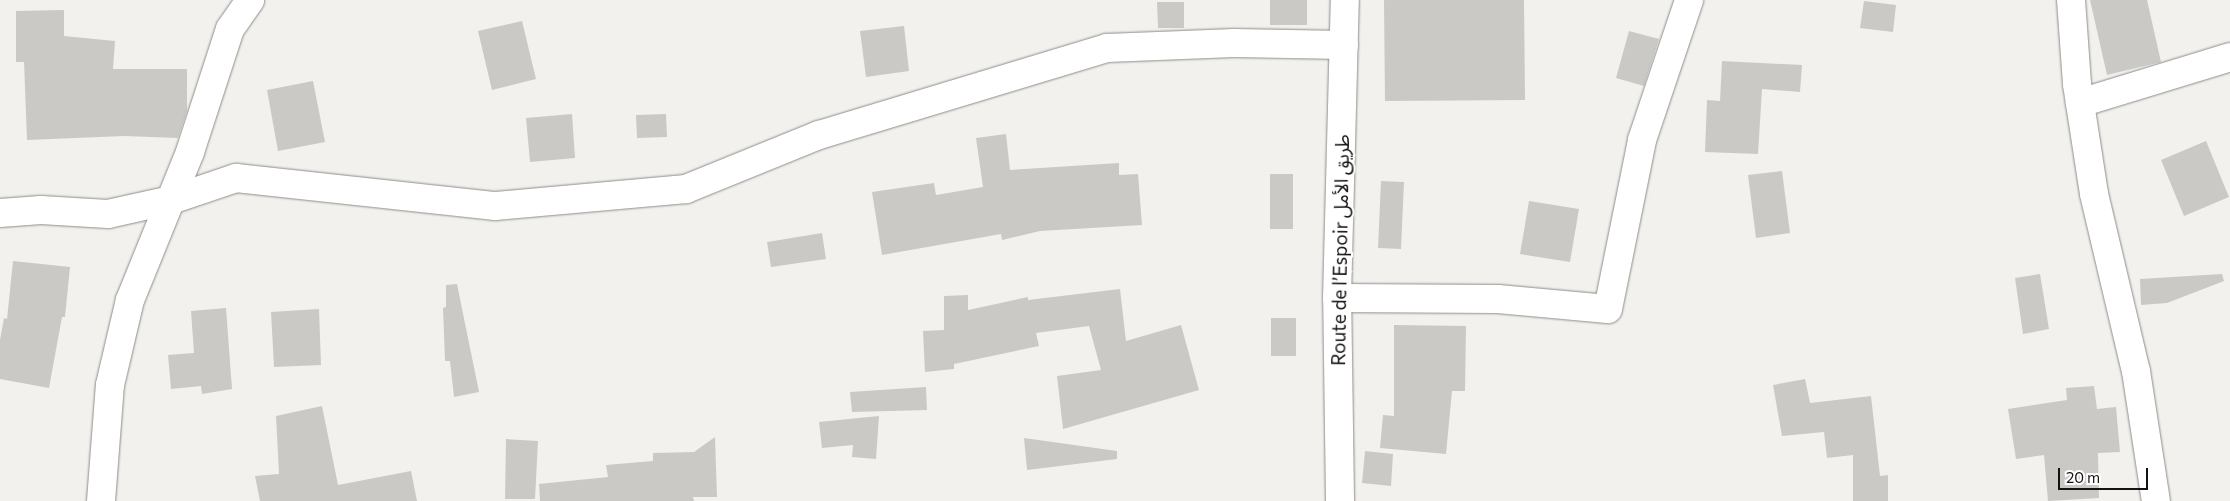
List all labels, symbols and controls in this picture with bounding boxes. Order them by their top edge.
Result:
street label: Route de l’Espoir طريق الأمل [1327,134,1353,366]
scale bar [2060,458,2150,490]
text: 20 m [2066,468,2100,486]

